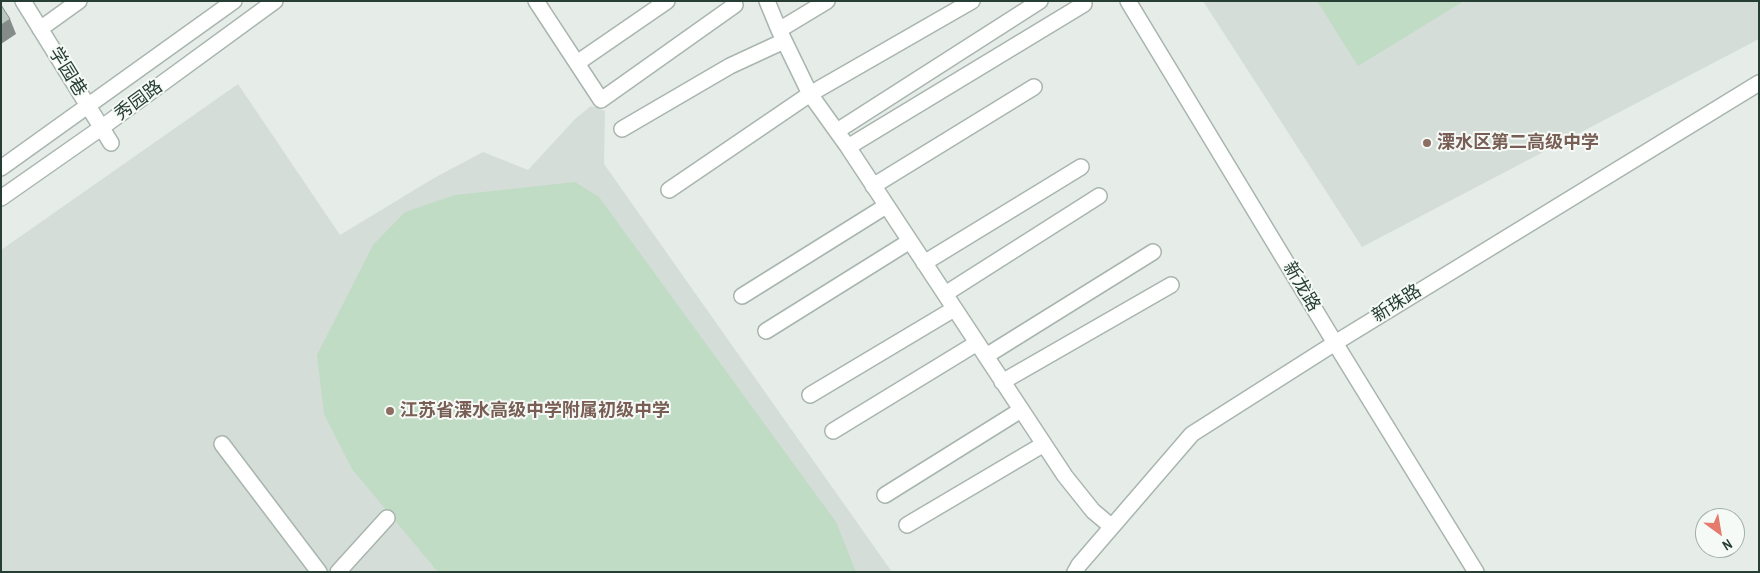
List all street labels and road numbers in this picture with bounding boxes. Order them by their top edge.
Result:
street label: 学园巷 [44,43,90,101]
street label: 秀园路 [111,76,167,126]
street label: 新龙路 [1278,258,1324,316]
street label: 新珠路 [1368,281,1426,327]

